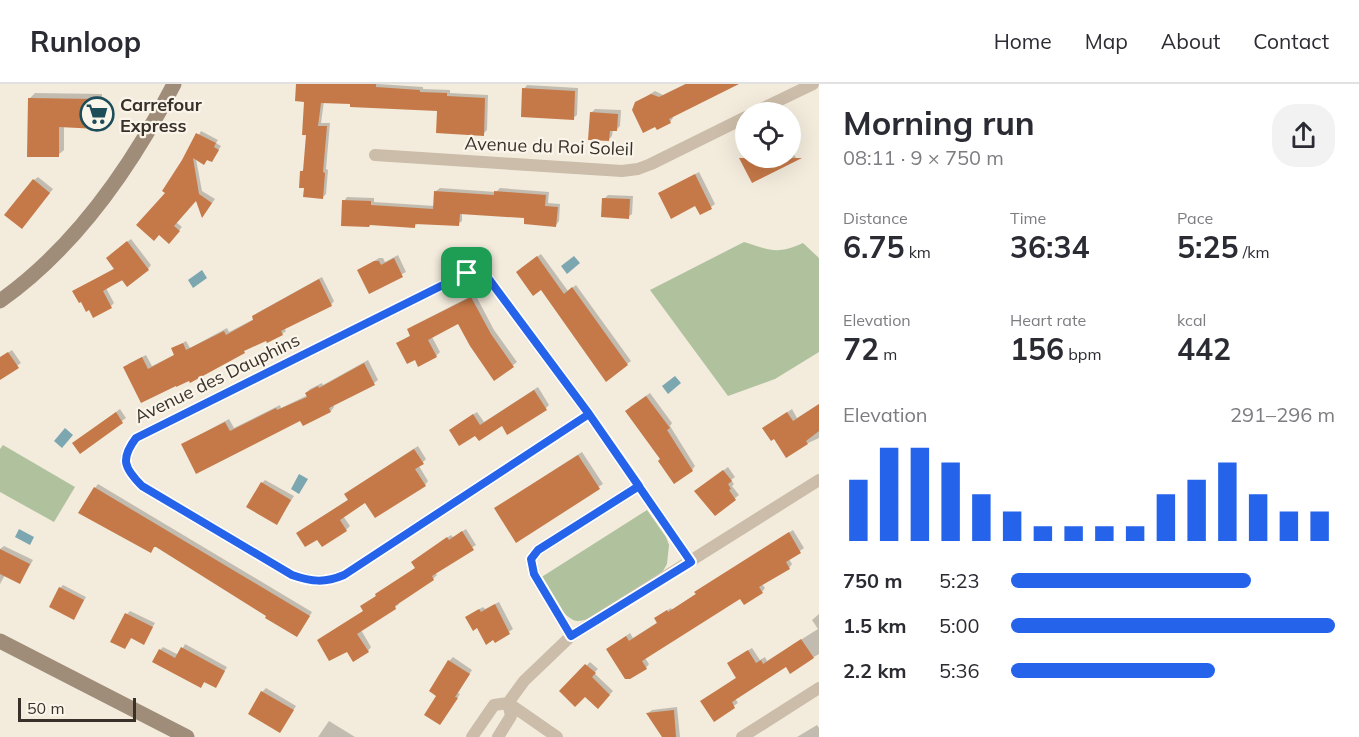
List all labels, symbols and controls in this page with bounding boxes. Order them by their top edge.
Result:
text: Runloop [30,24,141,59]
text: Home [994,28,1052,54]
text: Map [1085,28,1128,54]
text: About [1161,28,1220,54]
text: Contact [1253,28,1329,54]
place label: Carrefour Express [120,93,203,137]
supermarket icon: Carrefour Express [79,96,115,132]
map controls [735,102,801,168]
button: locate [735,102,801,168]
text: Morning run [843,102,1035,143]
button: share [1272,104,1335,167]
street label: Avenue du Roi Soleil [464,132,634,160]
text: 08:11 · 9 × 750 m [843,145,1004,170]
text: Distance [843,208,908,228]
text: Time [1010,208,1046,228]
text: Pace [1177,208,1213,228]
text: 6.75 [843,228,904,266]
text: 36:34 [1010,228,1089,266]
text: 5:25 [1177,228,1238,266]
text: km [904,242,931,262]
text: /km [1238,242,1269,262]
pin [441,247,492,298]
icon: arrive [450,256,483,289]
text: Elevation [843,310,911,330]
text: Heart rate [1010,310,1086,330]
text: kcal [1177,310,1206,330]
street label: Avenue des Dauphins [130,328,304,428]
text: 72 [843,330,879,368]
text: 156 [1010,330,1064,368]
text: 442 [1177,330,1231,368]
text: m [879,344,897,364]
text: bpm [1064,344,1101,364]
text: Elevation [843,402,928,427]
text: 291–296 m [1230,402,1335,427]
text: 750 m [843,568,902,593]
text: 5:23 [939,568,980,593]
text: 1.5 km [843,613,906,638]
text: 5:00 [939,613,980,638]
text: 2.2 km [843,658,906,683]
text: 5:36 [939,658,980,683]
scale bar [18,695,136,722]
text: 50 m [27,698,64,718]

